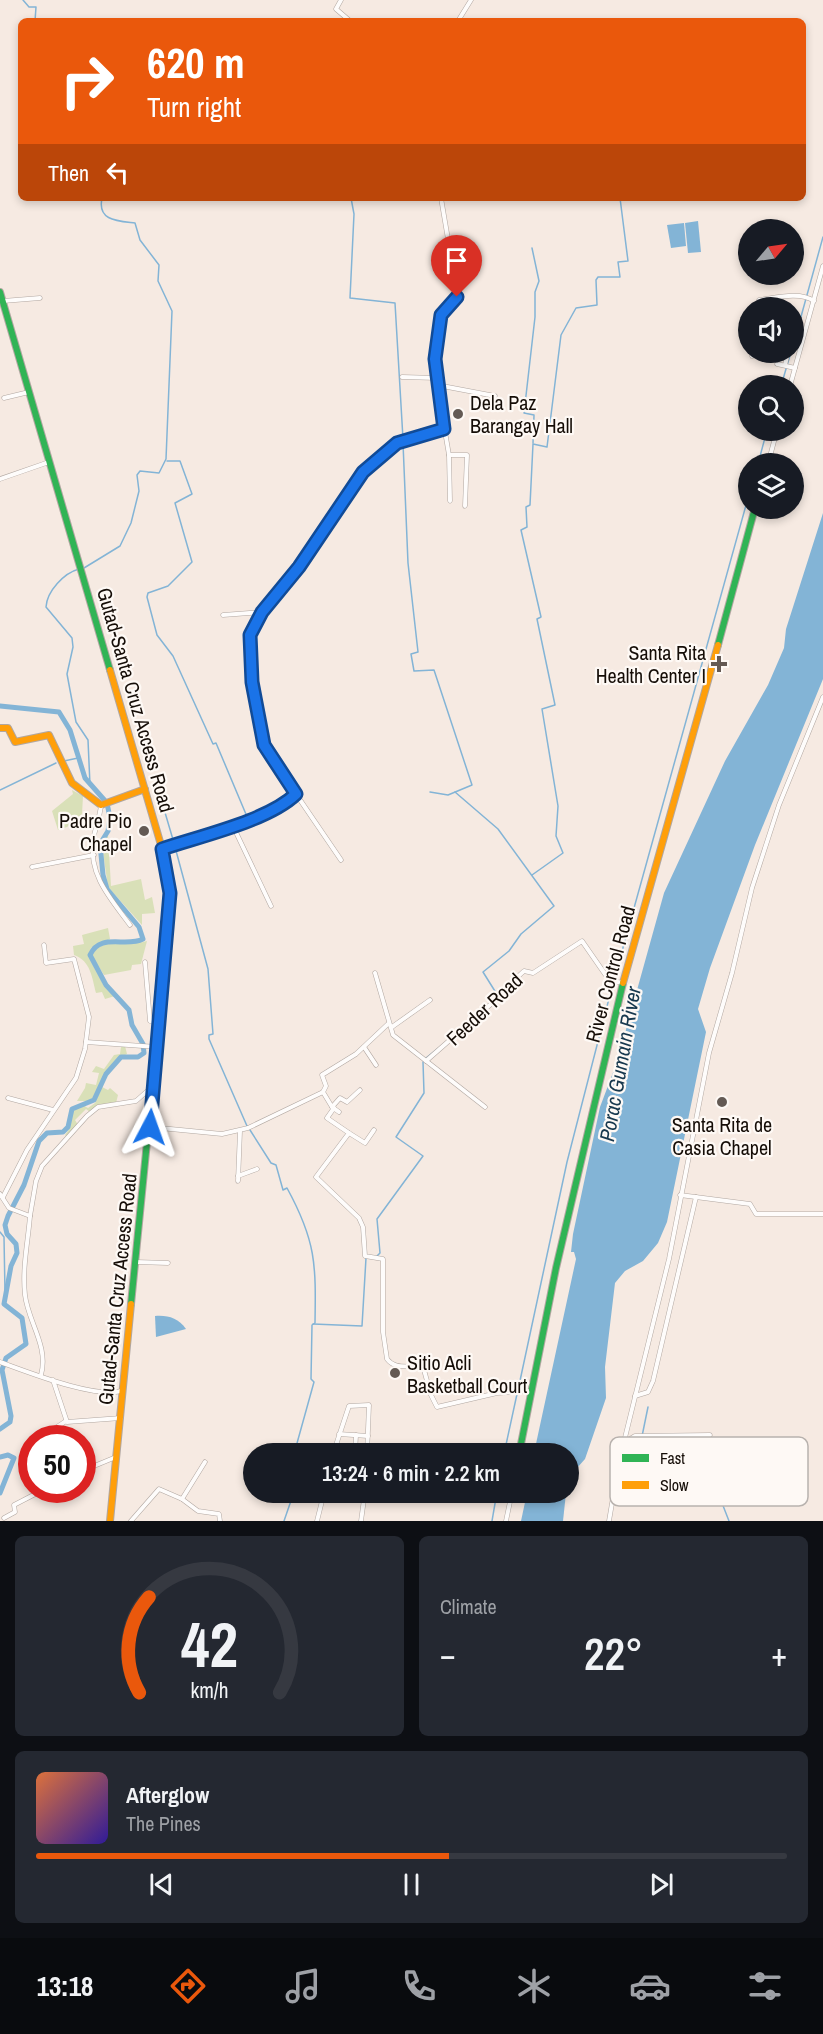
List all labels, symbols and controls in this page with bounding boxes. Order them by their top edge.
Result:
text: 620 m [147,35,245,91]
icon: right [48,42,126,120]
text: Turn right [147,89,241,125]
icon: left [101,156,134,189]
text: Then [48,158,89,188]
north arrow [738,219,804,285]
map controls [738,219,804,519]
pin [431,235,482,297]
icon: arrive [440,244,473,277]
button: sound [738,297,804,363]
button: search [738,375,804,441]
place label: Dela Paz Barangay Hall [470,389,573,439]
marker: Dela Paz Barangay Hall [451,407,465,421]
button: layers [738,453,804,519]
street label: Gutad-Santa Cruz Access Road [91,585,181,815]
place label: Santa Rita Health Center I [596,639,706,689]
marker: Santa Rita Health Center I [710,655,728,673]
place label: Padre Pio Chapel [59,807,132,857]
marker: Padre Pio Chapel [137,824,151,838]
street label: River Control Road [579,903,641,1045]
street label: Feeder Road [440,967,528,1051]
water label: Porac Gumain River [592,983,648,1144]
position arrow [118,1095,182,1159]
marker: Santa Rita de Casia Chapel [715,1095,729,1109]
place label: Santa Rita de Casia Chapel [672,1111,772,1161]
street label: Gutad-Santa Cruz Access Road [91,1172,143,1406]
place label: Sitio Acli Basketball Court [407,1349,528,1399]
marker: Sitio Acli Basketball Court [388,1366,402,1380]
speed limit sign: 50 [18,1425,96,1503]
legend [610,1437,808,1506]
text: Fast [660,1447,685,1469]
text: 13:24 · 6 min · 2.2 km [322,1458,500,1488]
text: Slow [660,1474,689,1496]
text: Climate [440,1593,497,1620]
text: 42 [181,1602,238,1686]
text: 22° [584,1623,643,1684]
text: − [440,1632,456,1676]
text: + [771,1632,787,1676]
text: km/h [190,1676,229,1705]
text: Afterglow [126,1780,209,1810]
text: The Pines [126,1810,201,1837]
icon: previous [145,1868,178,1901]
icon: pause [395,1868,428,1901]
icon: next [645,1868,678,1901]
icon: directions [167,1965,209,2007]
icon: music [282,1965,324,2007]
icon: phone [398,1965,440,2007]
icon: climate [513,1965,555,2007]
icon: car [629,1965,671,2007]
icon: filters [744,1965,786,2007]
text: 13:18 [37,1968,93,2004]

